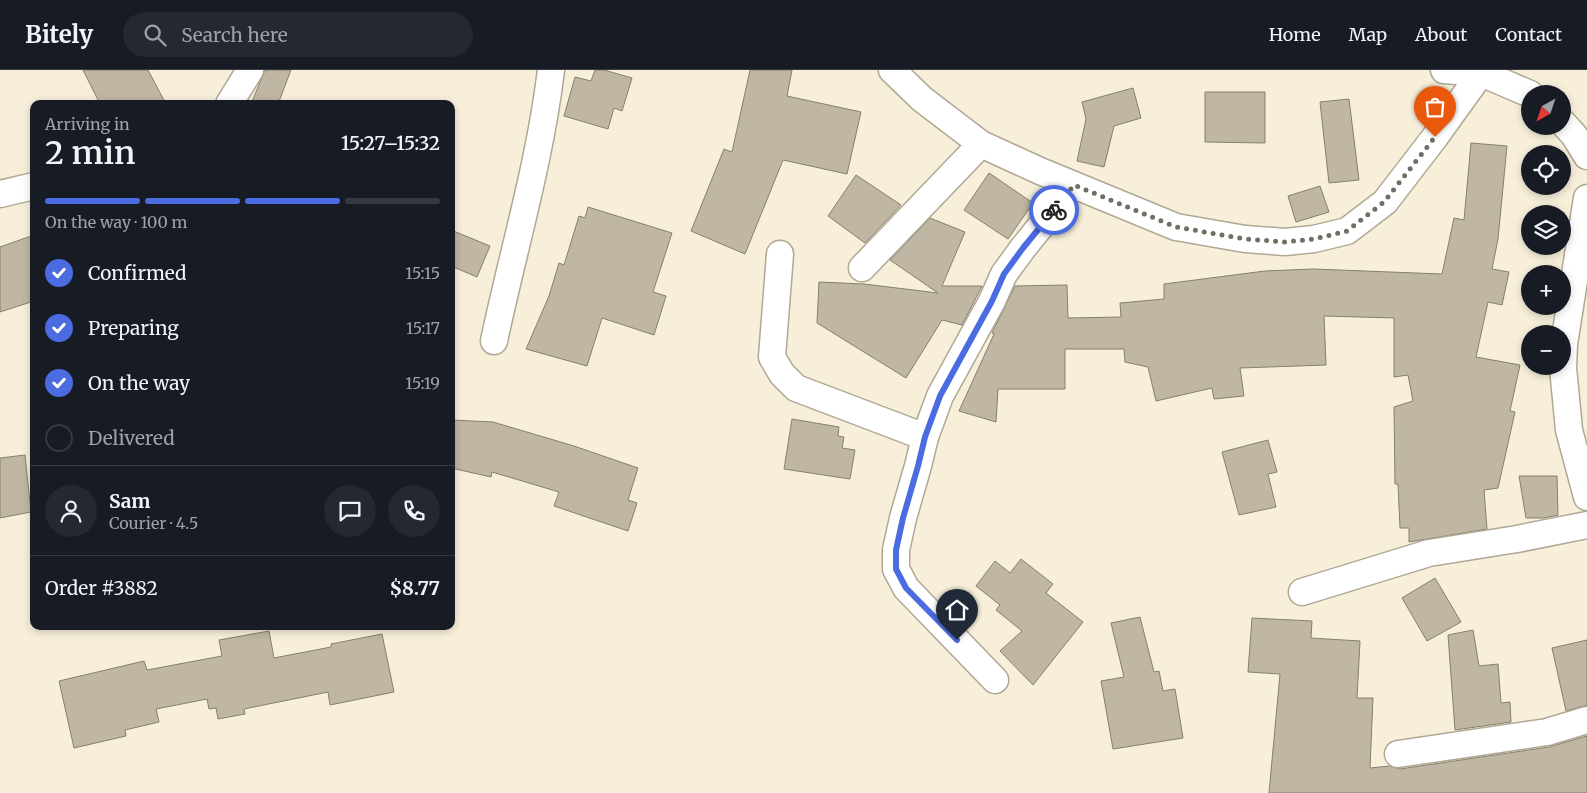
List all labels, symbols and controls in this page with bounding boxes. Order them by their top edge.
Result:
search box [123,12,473,57]
text: Bitely [25,19,93,50]
icon: search [141,21,169,49]
text: Search here [181,23,288,47]
text: Home [1269,23,1321,46]
text: Map [1349,23,1387,46]
text: About [1415,23,1467,46]
text: Contact [1495,23,1562,46]
north arrow [1521,85,1571,135]
map controls [1521,85,1571,375]
pin [1414,86,1456,137]
icon: bag [1421,93,1449,121]
text: Arriving in [45,114,130,134]
text: 15:27–15:32 [341,131,440,155]
text: 2 min [45,133,135,173]
button: locate [1521,145,1571,195]
courier [1029,185,1079,235]
icon: bike [1040,196,1068,224]
button: layers [1521,205,1571,255]
text: On the way · 100 m [45,212,187,232]
icon: check [45,259,73,287]
text: Confirmed [88,261,186,285]
text: 15:15 [405,263,440,283]
button: + [1521,265,1571,315]
icon: check [45,314,73,342]
text: Preparing [88,316,179,340]
text: 15:17 [406,318,440,338]
button: − [1521,325,1571,375]
icon: check [45,369,73,397]
text: On the way [88,371,190,395]
text: 15:19 [405,373,440,393]
text: Delivered [88,426,175,450]
button: person [45,485,97,537]
button: chat [324,485,376,537]
button: phone [388,485,440,537]
text: Sam [109,489,150,513]
text: Courier · 4.5 [109,513,198,533]
text: Order #3882 [45,576,158,600]
text: $8.77 [390,576,440,600]
pin [936,589,978,640]
icon: home [943,596,971,624]

